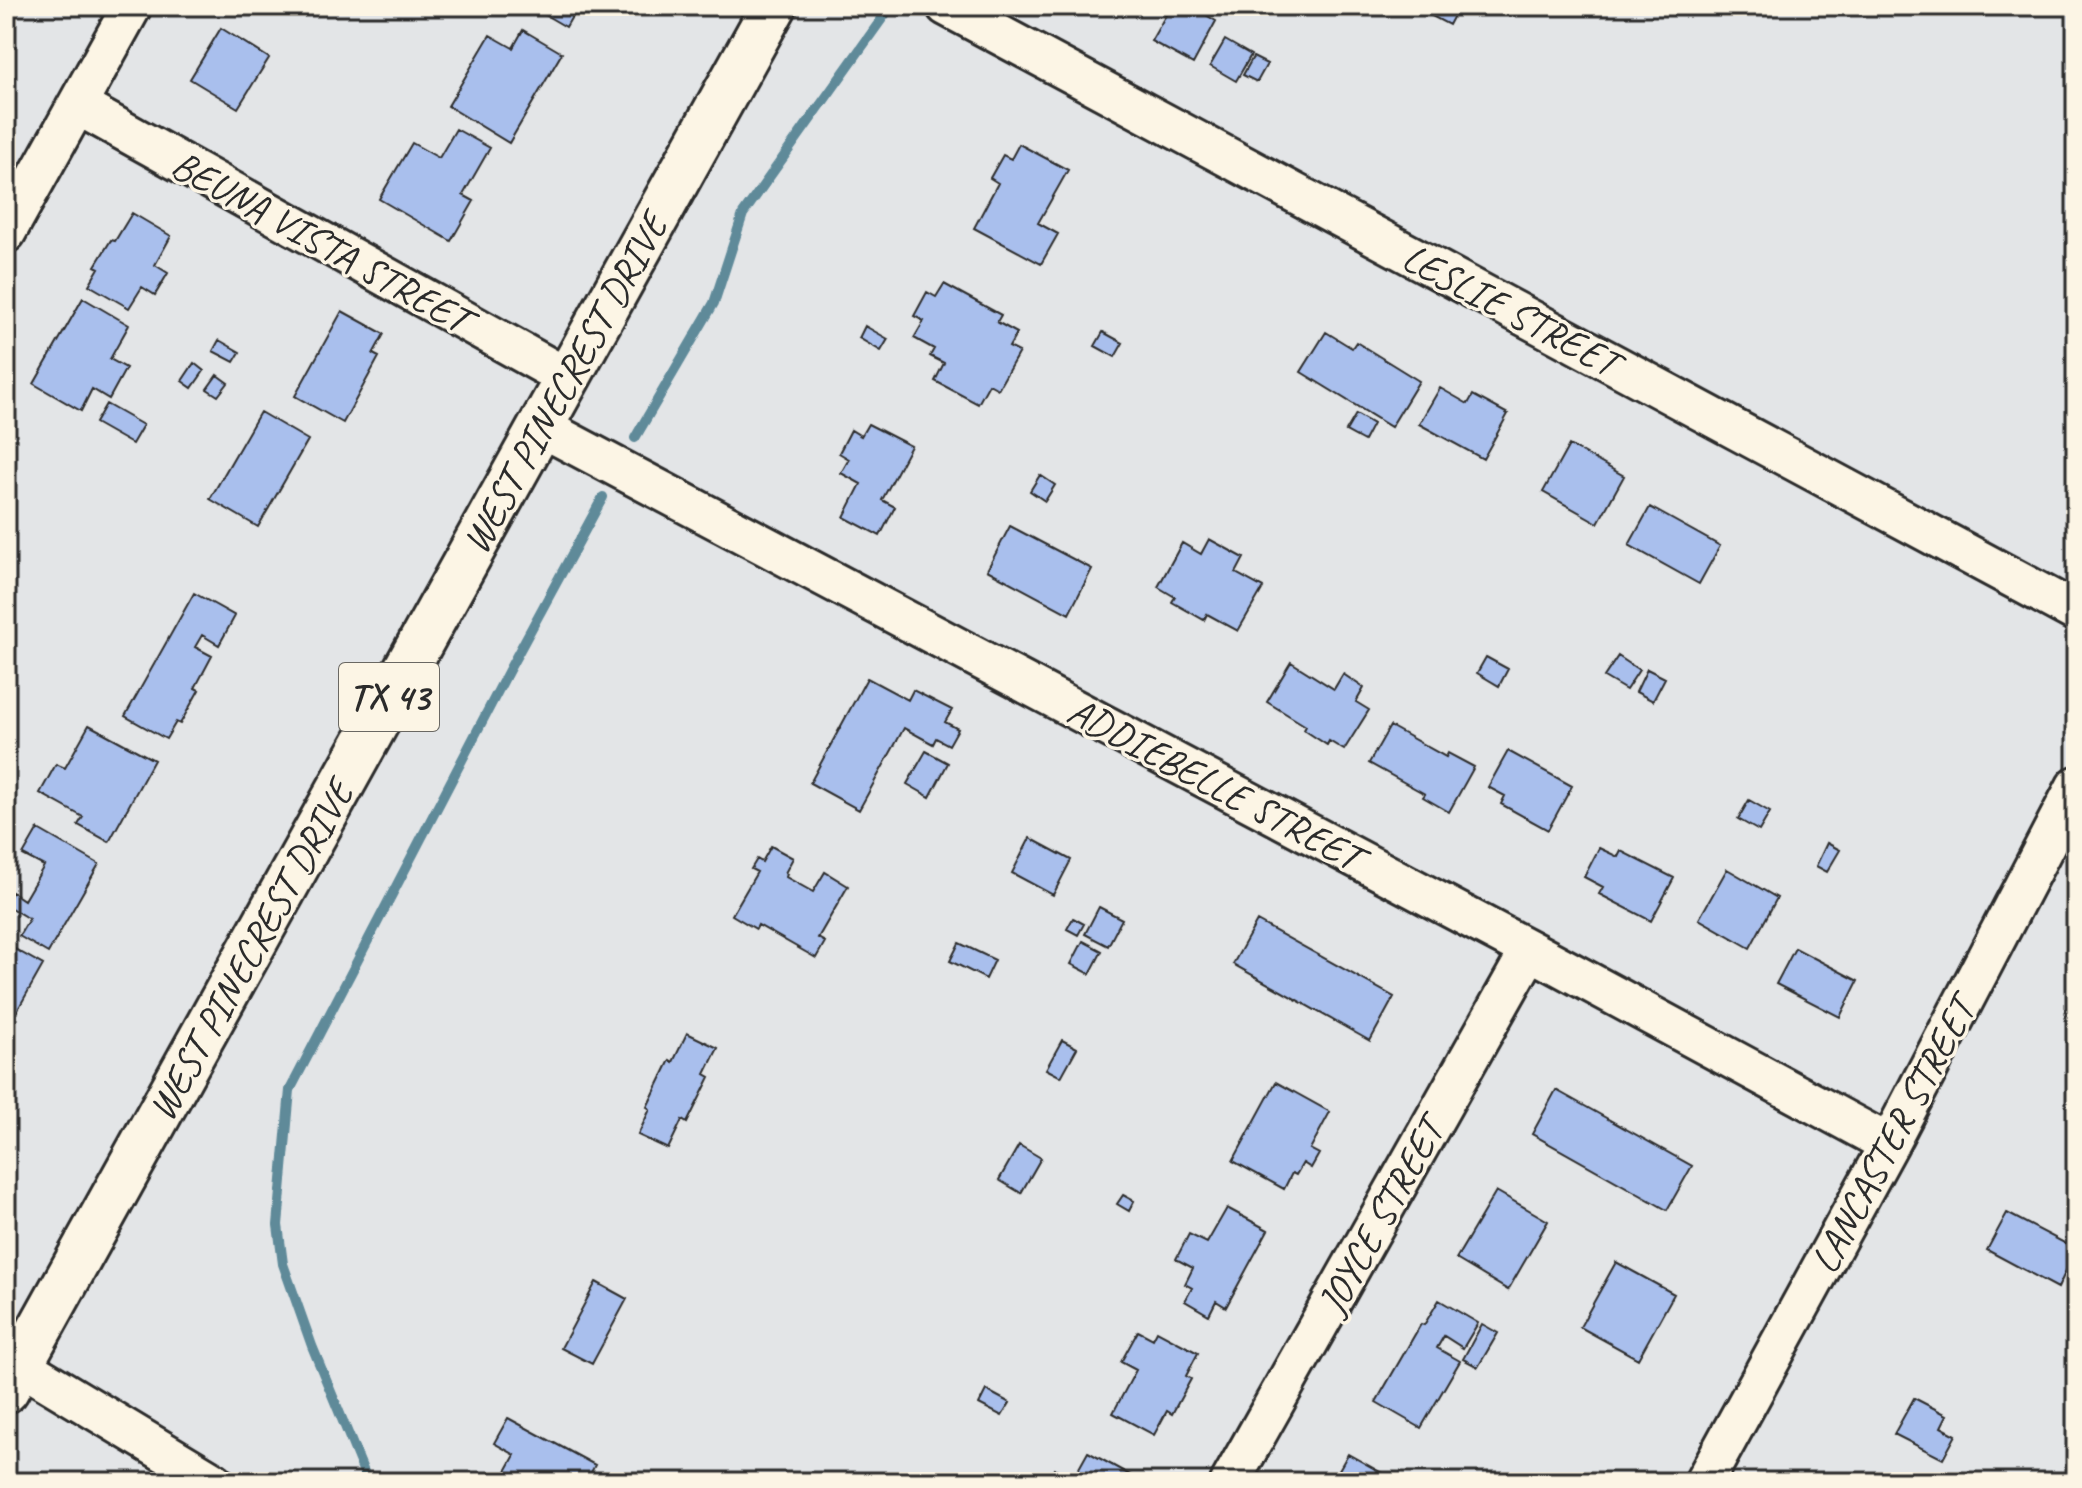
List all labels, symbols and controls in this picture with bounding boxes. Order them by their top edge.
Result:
street label: BEUNA VISTA STREET [163,139,487,349]
street label: WEST PINECREST DRIVE [451,201,681,562]
street label: LESLIE STREET [1394,232,1634,391]
road number: TX 43 [339,663,439,731]
street label: ADDIEBELLE STREET [1059,686,1378,887]
street label: WEST PINECREST DRIVE [137,768,367,1129]
street label: LANCASTER STREET [1799,983,1990,1282]
street label: JOYCE STREET [1306,1103,1459,1325]

